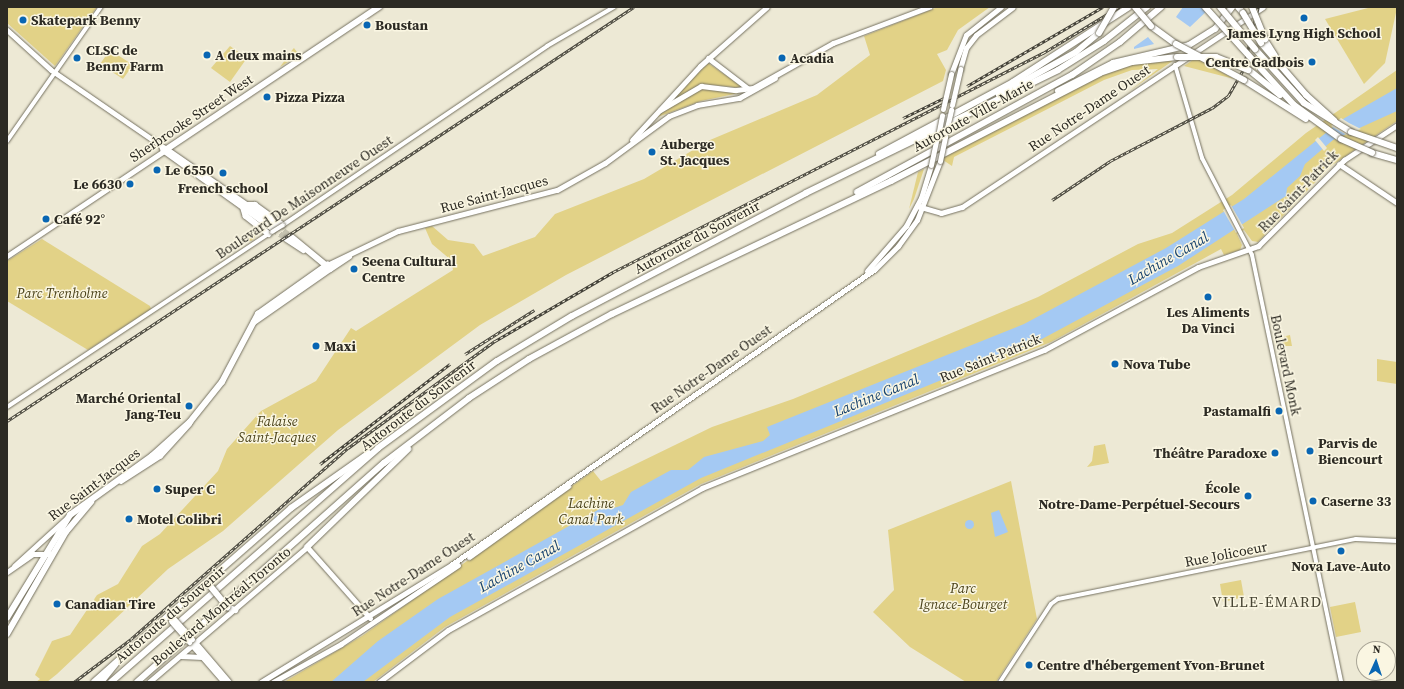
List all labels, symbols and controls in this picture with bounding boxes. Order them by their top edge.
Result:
place label: Skatepark Benny [31,12,141,28]
marker: James Lyng High School [1299,13,1309,23]
marker: Skatepark Benny [18,15,28,25]
place label: Boustan [375,17,428,33]
marker: Boustan [362,20,372,30]
place label: James Lyng High School [1227,25,1381,41]
place label: CLSC de Benny Farm [86,42,164,74]
place label: A deux mains [215,47,302,63]
marker: A deux mains [202,50,212,60]
place label: Acadia [790,50,834,66]
marker: CLSC de Benny Farm [71,52,83,64]
marker: Acadia [777,53,787,63]
place label: Centre Gadbois [1205,54,1304,70]
marker: Centre Gadbois [1307,57,1317,67]
street label: Rue Notre-Dame Ouest [1025,61,1153,155]
street label: Sherbrooke Street West [126,71,256,165]
street label: Autoroute Ville-Marie [910,75,1036,155]
place label: Pizza Pizza [275,89,345,105]
marker: Pizza Pizza [262,92,272,102]
street label: Boulevard De Maisonneuve Ouest [213,132,395,262]
place label: Auberge St. Jacques [660,136,729,168]
street label: Rue Saint-Patrick [1255,146,1341,236]
marker: Auberge St. Jacques [647,147,657,157]
place label: Le 6550 [165,162,214,178]
marker: Le 6550 [152,165,162,175]
marker: French school [218,168,228,178]
street label: Rue Saint-Jacques [438,172,550,216]
place label: Le 6630 [73,176,122,192]
marker: Le 6630 [125,179,135,189]
place label: French school [178,180,268,196]
street label: Autoroute du Souvenir [631,197,763,277]
place label: Café 92° [54,211,105,227]
marker: Café 92° [41,214,51,224]
water label: Lachine Canal [1124,228,1212,288]
place label: Seena Cultural Centre [362,253,456,286]
marker: Seena Cultural Centre [349,264,359,274]
park label: Parc Trenholme [17,285,107,301]
marker: Les Aliments Da Vinci [1203,292,1213,302]
place label: Les Aliments Da Vinci [1166,304,1250,336]
street label: Boulevard Monk [1267,313,1305,417]
street label: Rue Notre-Dame Ouest [648,321,774,417]
street label: Rue Saint-Patrick [937,330,1043,386]
place label: Maxi [324,338,356,354]
marker: Maxi [311,341,321,351]
street label: Autoroute du Souvenir [357,356,479,454]
place label: Nova Tube [1123,356,1191,372]
marker: Nova Tube [1110,359,1120,369]
water label: Lachine Canal [831,370,921,420]
place label: Marché Oriental Jang-Teu [76,390,181,422]
marker: Marché Oriental Jang-Teu [184,401,194,411]
place label: Pastamalfi [1203,403,1271,419]
marker: Pastamalfi [1274,406,1284,416]
park label: Falaise Saint-Jacques [238,413,316,446]
place label: Parvis de Biencourt [1318,435,1383,468]
street label: Rue Saint-Jacques [45,444,143,524]
place label: Théâtre Paradoxe [1153,445,1267,461]
marker: Parvis de Biencourt [1305,446,1315,456]
marker: Théâtre Paradoxe [1270,448,1280,458]
place label: École Notre-Dame-Perpétuel-Secours [1038,480,1240,512]
place label: Super C [165,481,215,497]
marker: Super C [152,484,162,494]
marker: École Notre-Dame-Perpétuel-Secours [1243,491,1253,501]
place label: Caserne 33 [1321,493,1391,509]
park label: Lachine Canal Park [559,495,623,528]
marker: Caserne 33 [1308,496,1318,506]
place label: Motel Colibri [137,511,222,527]
marker: Motel Colibri [124,514,134,524]
street label: Rue Notre-Dame Ouest [349,528,477,620]
water label: Lachine Canal [475,536,563,596]
street label: Rue Jolicoeur [1183,538,1269,570]
street label: Boulevard Montréal-Toronto [148,543,294,669]
marker: Nova Lave-Auto [1336,546,1346,556]
place label: Nova Lave-Auto [1291,558,1391,574]
street label: Autoroute du Souvenir [112,562,228,666]
park label: Parc Ignace-Bourget [919,580,1007,612]
district label: VILLE-ÉMARD [1212,593,1322,611]
place label: Canadian Tire [65,596,156,612]
marker: Canadian Tire [52,599,62,609]
north arrow [1356,641,1396,681]
text: N [1372,642,1381,657]
place label: Centre d'hébergement Yvon-Brunet [1037,657,1265,673]
marker: Centre d'hébergement Yvon-Brunet [1024,660,1034,670]

